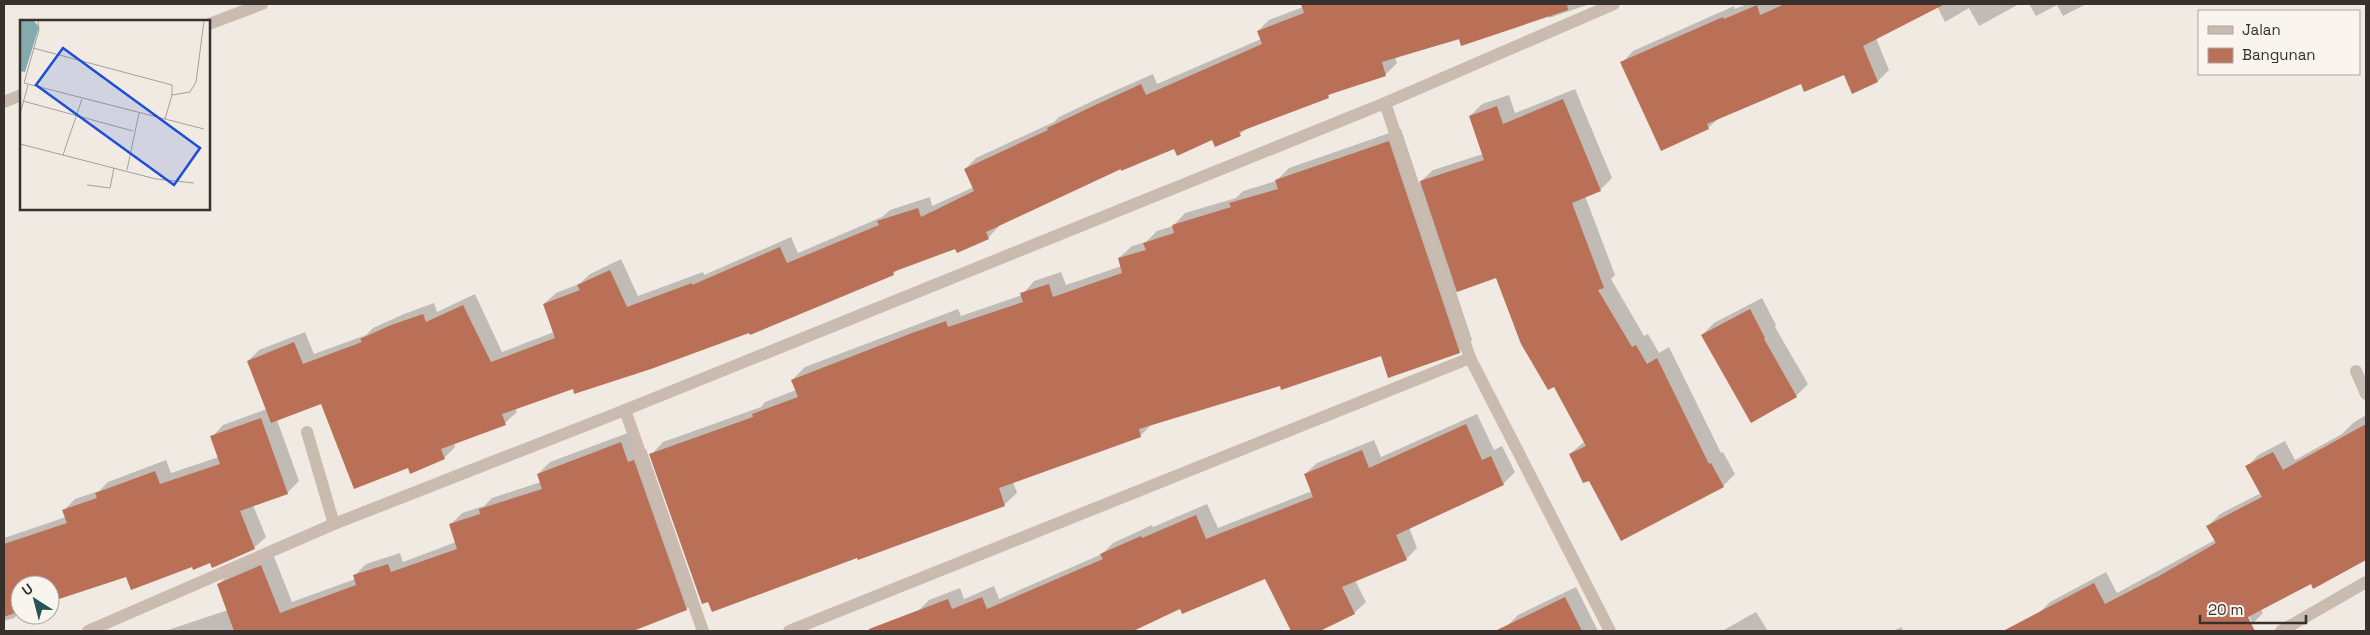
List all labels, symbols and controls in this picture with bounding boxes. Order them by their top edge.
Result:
legend [2198,10,2360,75]
inset map [20,20,210,210]
text: Jalan [2242,20,2281,39]
text: Bangunan [2242,45,2316,64]
north arrow [10,575,60,625]
text: U [18,579,36,600]
scale bar [2200,592,2306,624]
text: 20 m [2208,600,2243,619]

